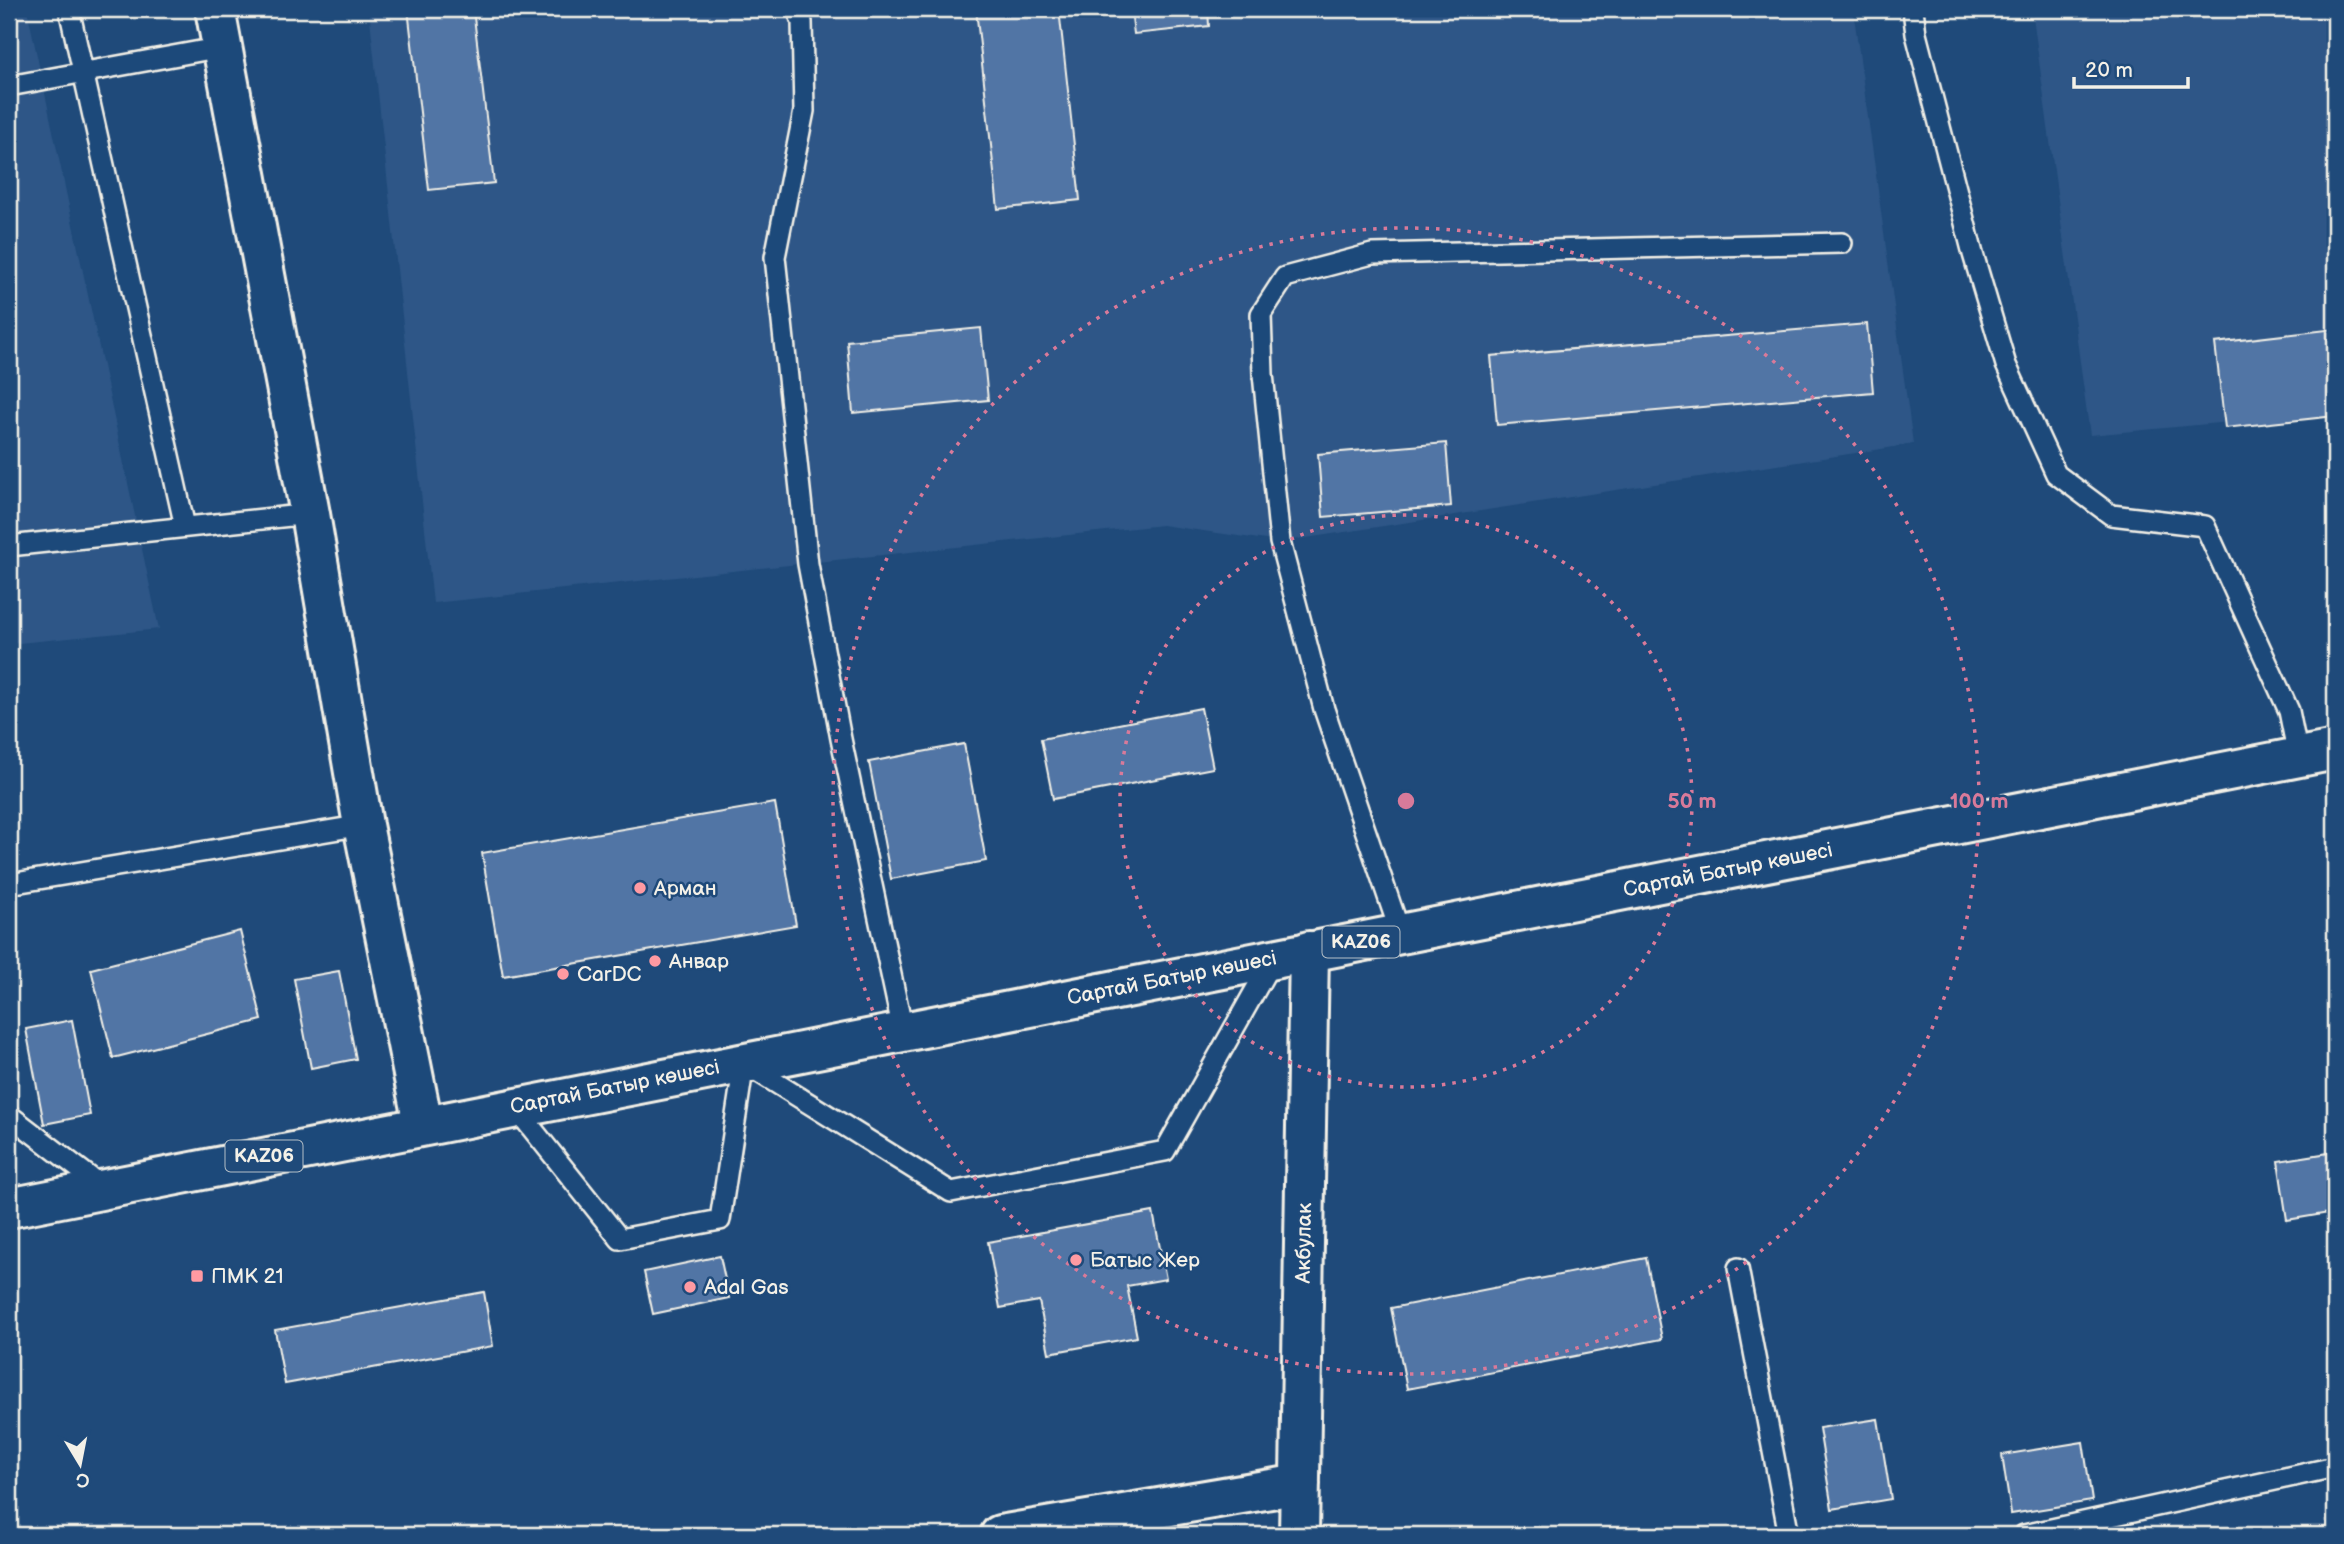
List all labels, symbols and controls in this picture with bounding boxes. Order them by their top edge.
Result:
scale bar [2074,46,2188,90]
text: 20 m [2085,58,2133,83]
centre of rings [1394,789,1418,813]
text: 50 m [1668,789,1716,814]
text: 100 m [1950,789,2008,814]
street label: Сартай Батыр көшесі [1621,837,1835,903]
place label: Арман [653,876,717,901]
marker: Арман [632,880,648,896]
road number: KАZ06 [1322,926,1400,958]
street label: Сартай Батыр көшесі [1065,945,1279,1011]
place label: Анвар [668,949,729,974]
marker: Анвар [647,953,663,969]
place label: CarDC [577,962,641,987]
marker: CarDC [555,966,571,982]
street label: Сартай Батыр көшесі [508,1054,722,1120]
road number: KАZ06 [226,1140,302,1172]
street label: Акбулак [1291,1202,1317,1285]
place label: Батыс Жер [1090,1248,1200,1273]
marker: Батыс Жер [1068,1252,1084,1268]
place label: ПМК 21 [211,1264,284,1289]
marker: ПМК 21 [189,1268,205,1284]
place label: Adal Gas [704,1275,789,1300]
marker: Adal Gas [682,1279,698,1295]
north arrow [46,1428,116,1498]
text: С [74,1467,91,1492]

